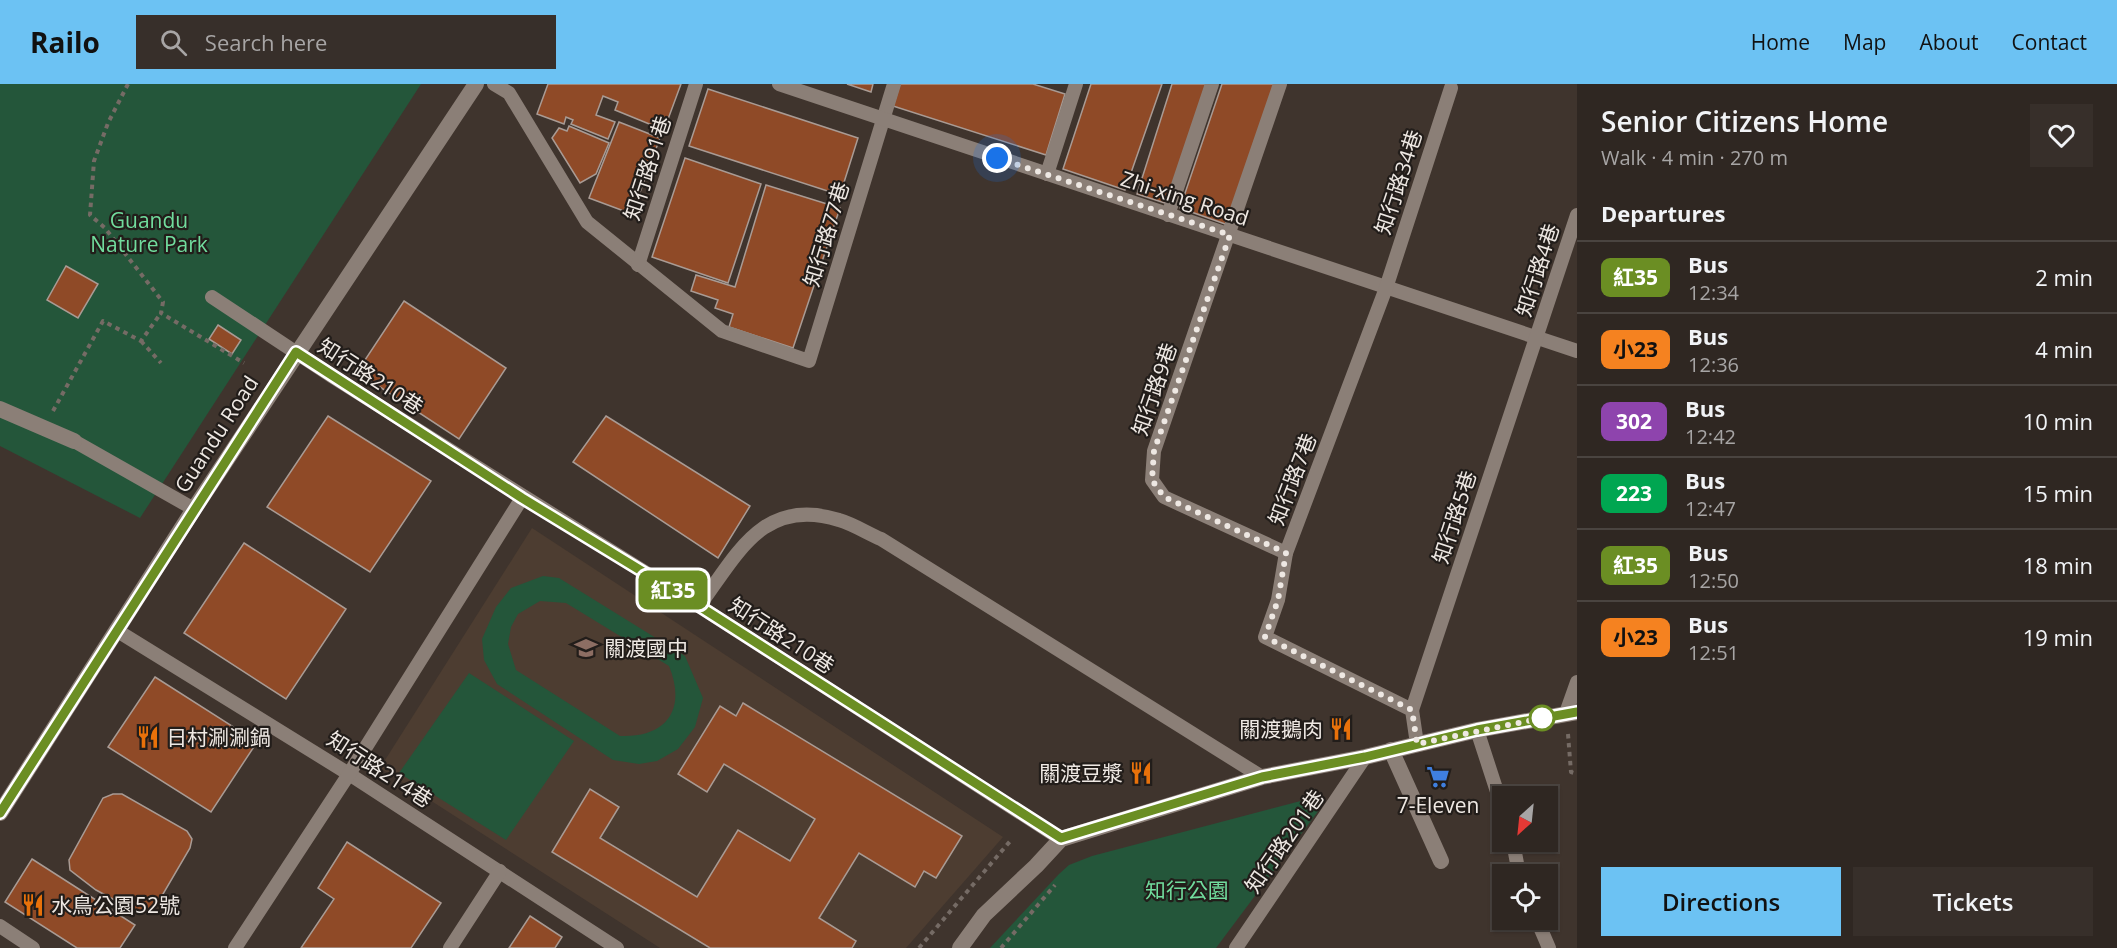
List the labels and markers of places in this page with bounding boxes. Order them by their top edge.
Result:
place label: 關渡國中 [604,634,688,662]
school or university icon: 關渡國中 [573,635,599,661]
unlabelled marker [1529,705,1555,731]
place label: 關渡鵝肉 [1239,715,1323,743]
restaurant icon: 關渡鵝肉 [1328,716,1354,742]
place label: 日村涮涮鍋 [166,723,271,751]
restaurant icon: 日村涮涮鍋 [135,724,161,750]
place label: 關渡豆漿 [1039,759,1123,787]
restaurant icon: 關渡豆漿 [1128,760,1154,786]
supermarket icon: 7-Eleven [1425,764,1451,790]
place label: 7-Eleven [1397,791,1479,819]
place label: 水鳥公園52號 [51,891,180,919]
restaurant icon: 水鳥公園52號 [20,892,46,918]

